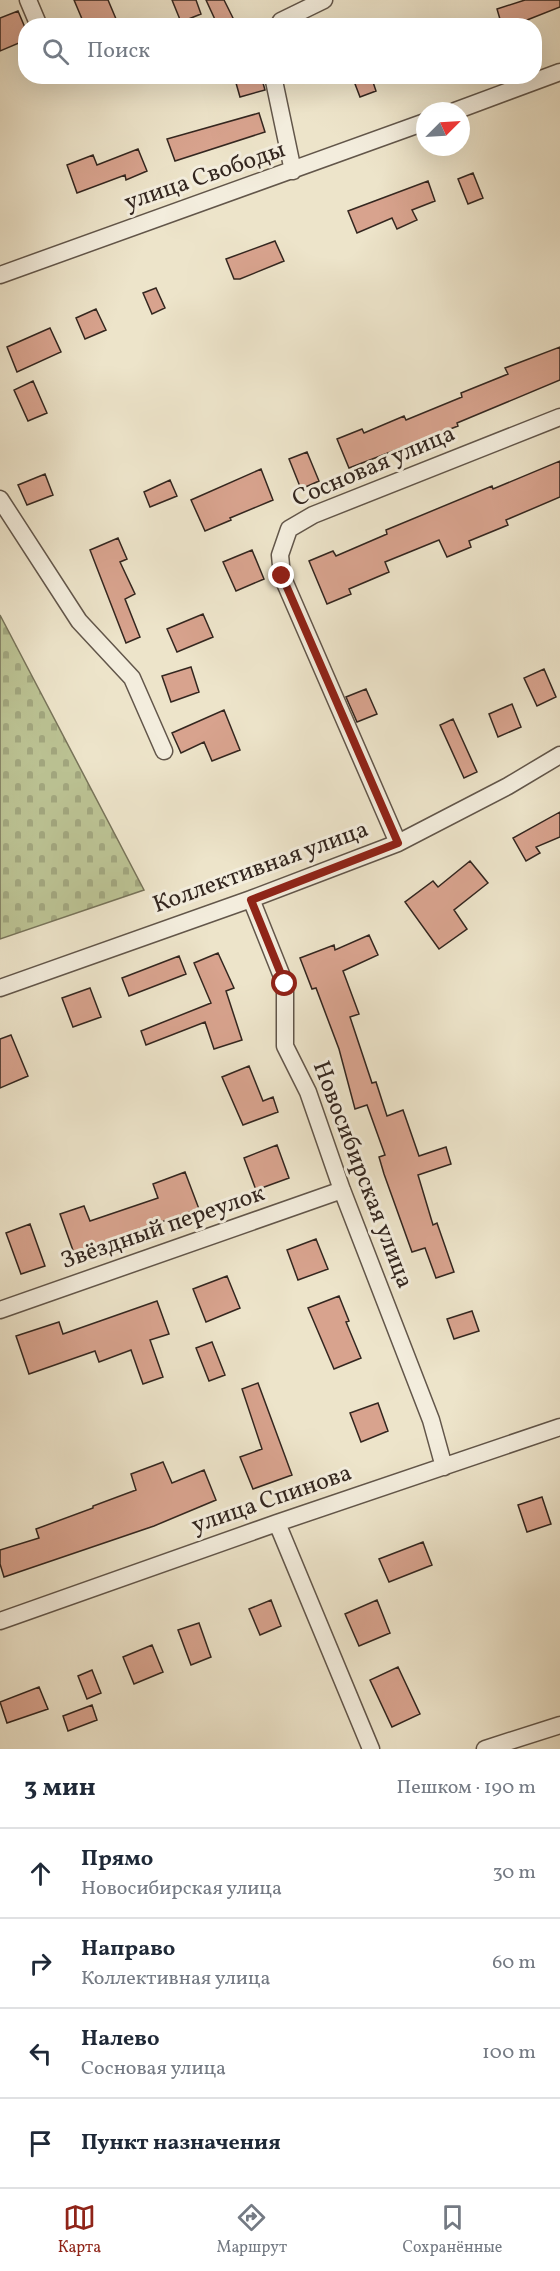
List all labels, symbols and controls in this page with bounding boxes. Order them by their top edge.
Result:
search box [18,18,542,84]
icon: search [39,35,72,68]
text: Поиск [87,36,150,67]
north arrow [416,102,470,156]
street label: улица Свободы [120,134,290,220]
street label: Сосновая улица [287,417,461,517]
route end [268,562,294,588]
street label: Коллективная улица [148,813,374,923]
route start [271,970,297,996]
street label: Новосибирская улица [303,1056,421,1294]
street label: Звёздный переулок [57,1177,270,1279]
street label: улица Спинова [187,1457,357,1543]
text: 3 мин [24,1770,96,1806]
text: Пешком · 190 m [396,1774,536,1802]
text: Прямо [81,1844,153,1875]
icon: ahead [24,1857,57,1890]
text: 30 m [492,1859,536,1887]
text: Новосибирская улица [81,1875,282,1903]
text: Направо [81,1934,175,1965]
icon: right [24,1947,57,1980]
text: 60 m [492,1949,536,1977]
text: Коллективная улица [81,1965,270,1993]
text: Налево [81,2024,160,2055]
icon: left [24,2037,57,2070]
text: 100 m [482,2039,536,2067]
text: Сосновая улица [81,2055,226,2083]
icon: arrive [24,2127,57,2160]
text: Пункт назначения [81,2128,281,2159]
tab: Карта [58,2201,101,2259]
tab: Маршрут [216,2201,287,2259]
tab: Сохранённые [402,2201,502,2259]

